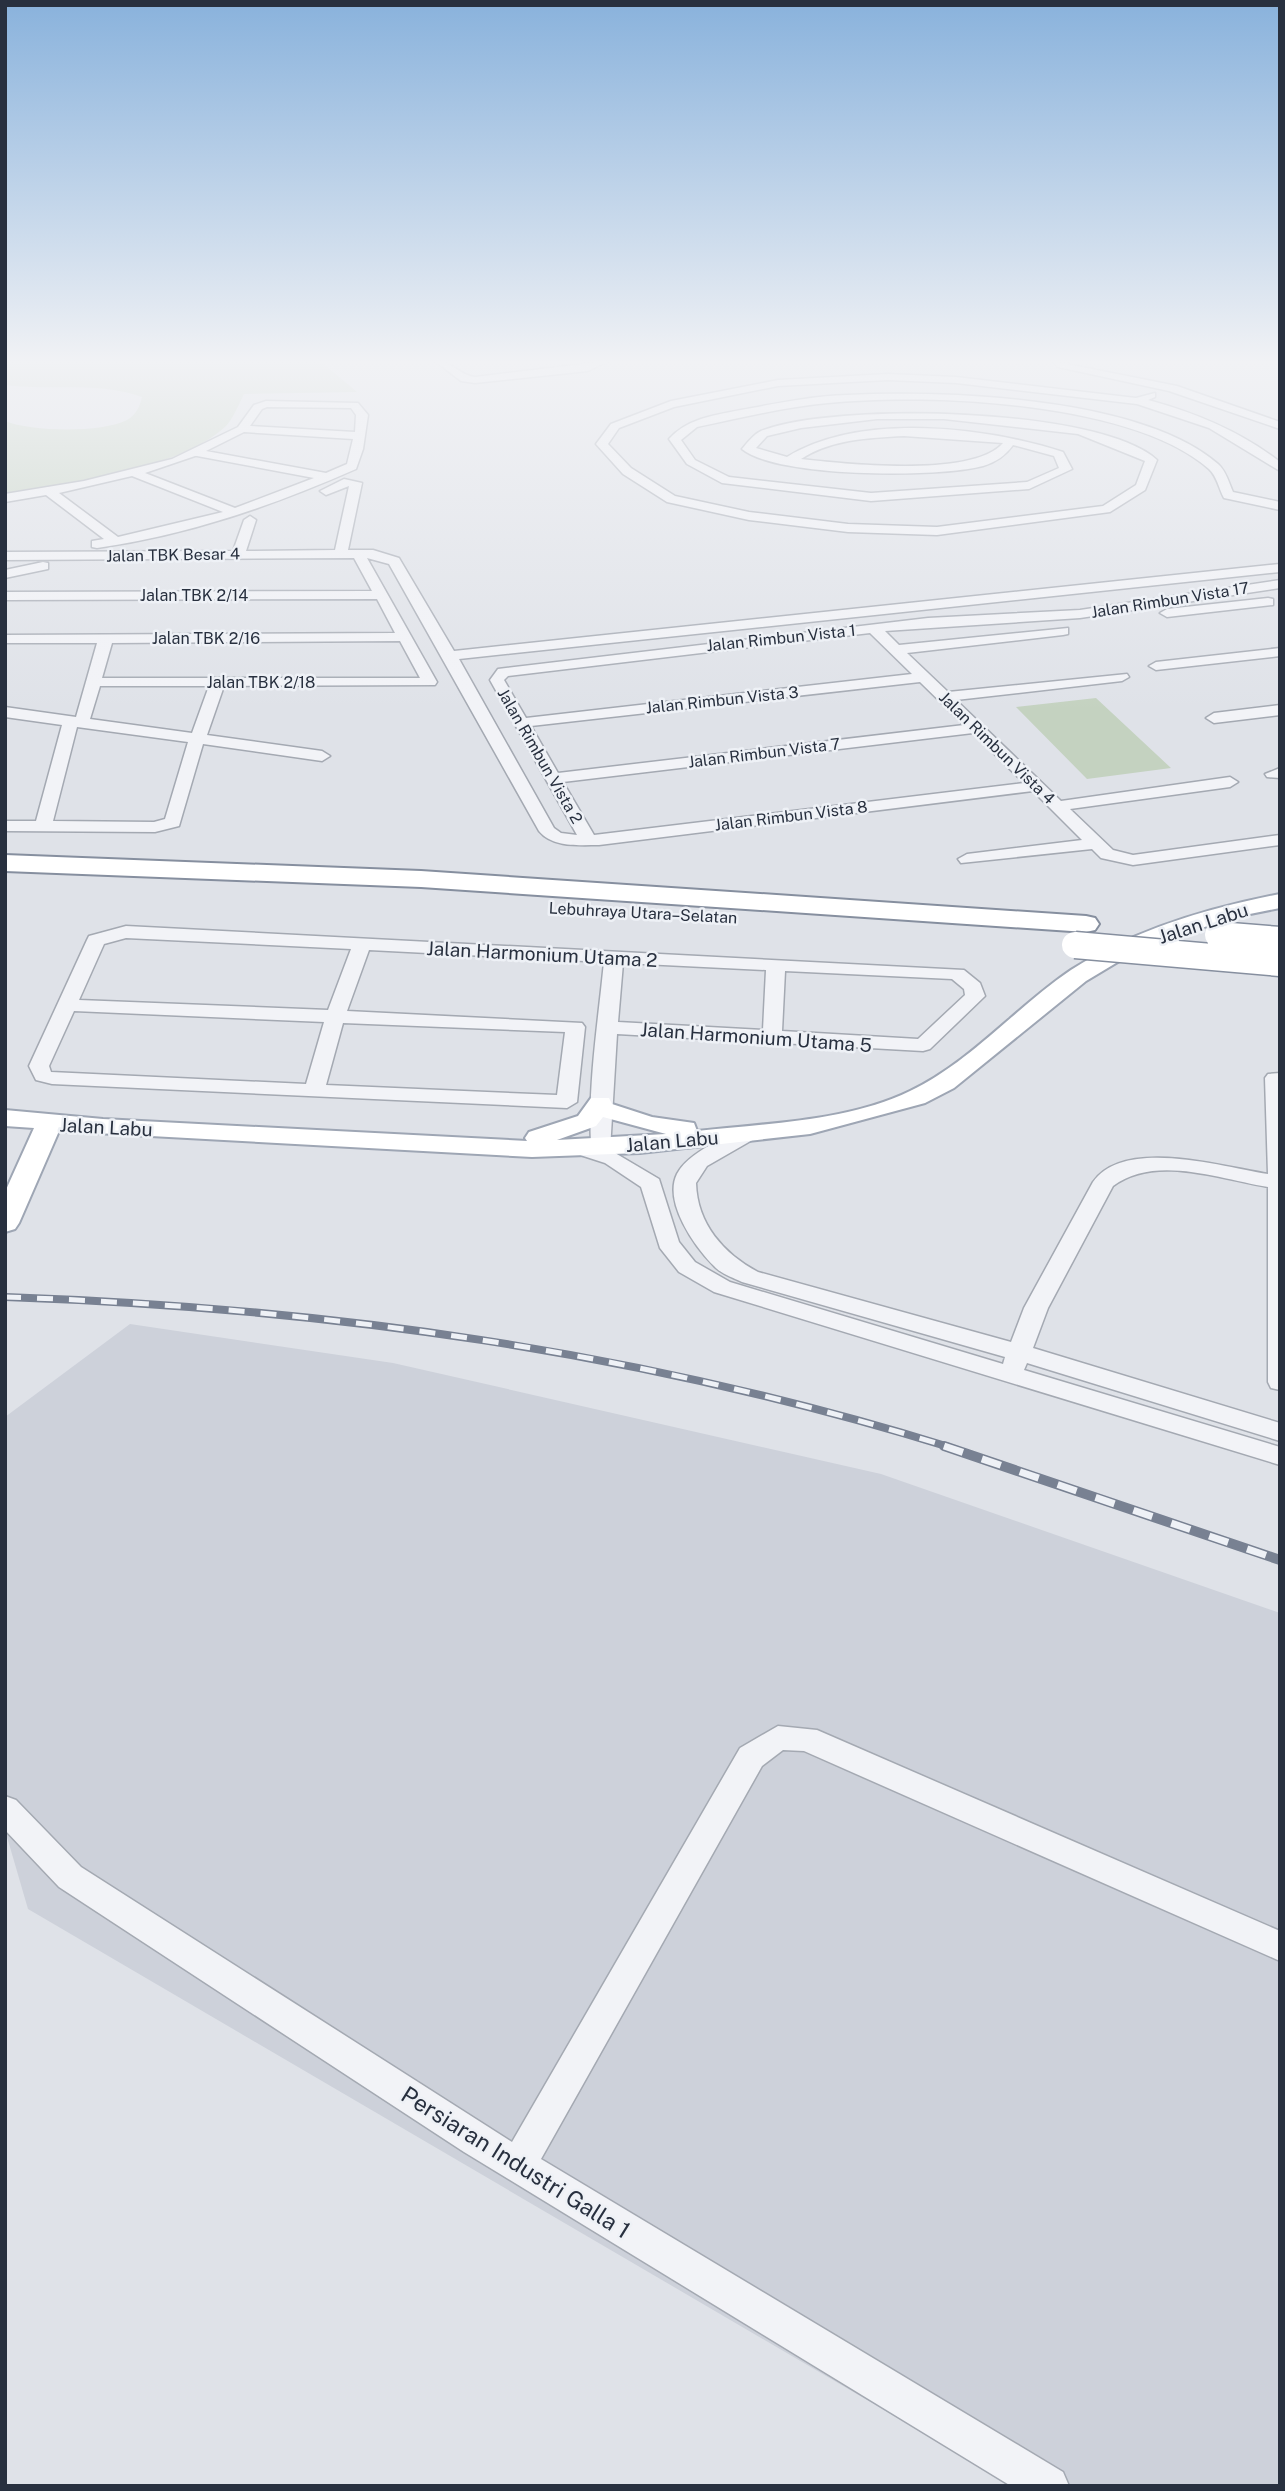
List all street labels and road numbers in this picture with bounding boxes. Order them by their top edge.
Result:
street label: Jalan TBK Besar 4 [106,544,240,566]
street label: Jalan Rimbun Vista 17 [1090,578,1250,622]
street label: Jalan TBK 2/14 [140,586,248,605]
street label: Jalan Rimbun Vista 1 [705,621,857,655]
street label: Jalan TBK 2/16 [152,629,260,648]
street label: Jalan TBK 2/18 [207,673,315,692]
street label: Jalan Rimbun Vista 3 [645,683,799,717]
street label: Jalan Rimbun Vista 2 [493,685,587,827]
street label: Jalan Rimbun Vista 4 [935,688,1059,808]
street label: Jalan Rimbun Vista 7 [687,734,841,772]
street label: Jalan Rimbun Vista 8 [713,797,869,835]
street label: Jalan Labu [1155,898,1251,948]
street label: Lebuhraya Utara–Selatan [548,899,738,927]
street label: Jalan Harmonium Utama 2 [426,937,658,971]
street label: Jalan Harmonium Utama 5 [639,1018,873,1056]
street label: Jalan Labu [59,1114,153,1140]
street label: Jalan Labu [625,1126,719,1156]
street label: Persiaran Industri Galla 1 [397,2080,635,2244]

